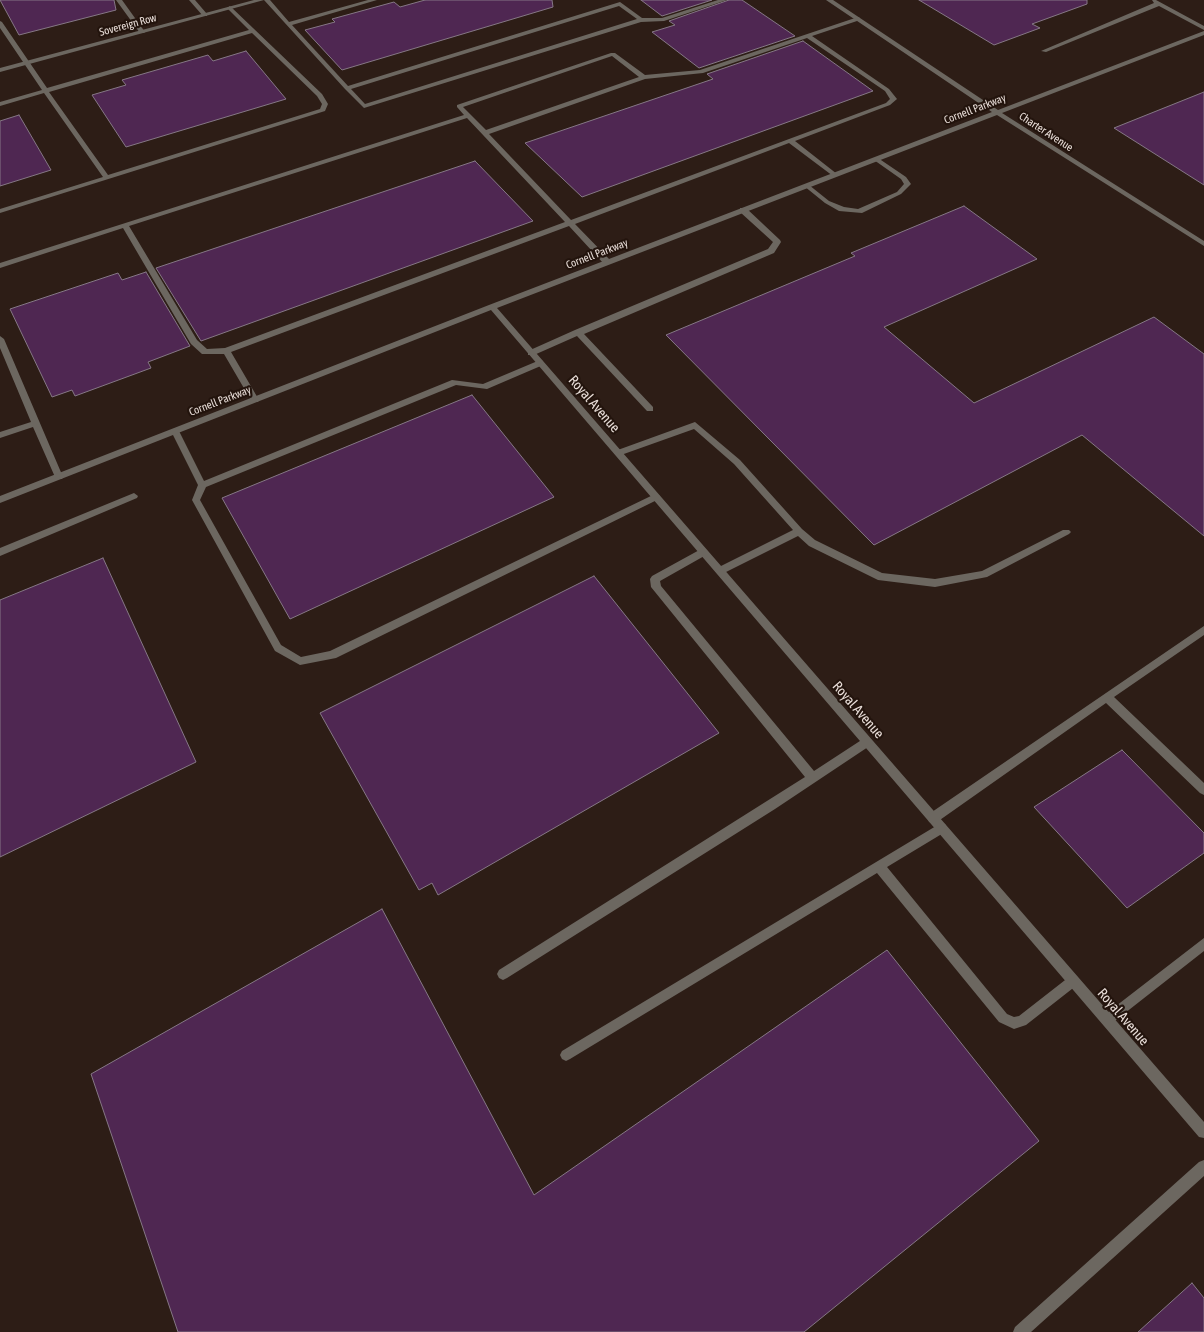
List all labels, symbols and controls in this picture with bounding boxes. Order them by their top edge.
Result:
street label: Sovereign Row [98,11,158,39]
street label: Cornell Parkway [942,91,1008,127]
street label: Charter Avenue [1016,110,1076,154]
street label: Cornell Parkway [564,236,630,272]
street label: Royal Avenue [565,372,623,436]
street label: Cornell Parkway [187,383,253,419]
street label: Royal Avenue [829,678,887,742]
street label: Royal Avenue [1094,985,1152,1049]

